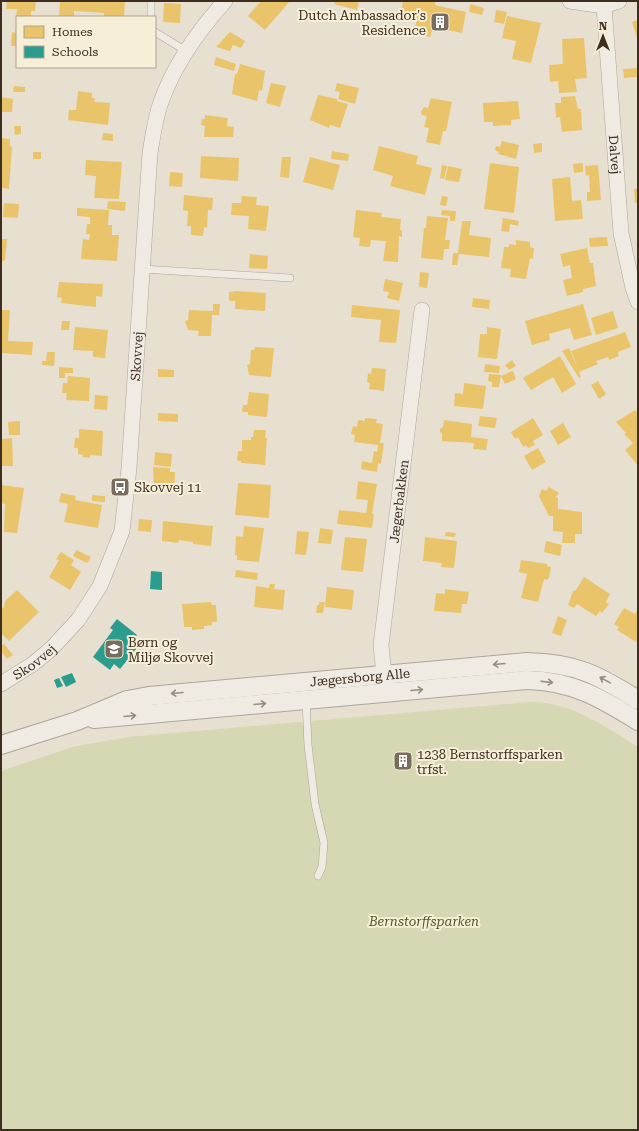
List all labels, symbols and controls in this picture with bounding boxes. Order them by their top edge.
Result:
place label: Dutch Ambassador's Residence [298,8,426,38]
building icon: Dutch Ambassador's Residence [429,11,451,33]
legend [16,16,156,68]
north arrow [583,16,623,56]
text: N [599,20,608,33]
text: Homes [52,25,93,39]
text: Schools [52,45,99,59]
street label: Dalvej [606,134,624,175]
street label: Skovvej [128,331,146,382]
street label: Jægerbakken [387,458,412,544]
bus stop icon: Skovvej 11 [109,476,131,498]
place label: Skovvej 11 [134,480,202,495]
place label: Børn og Miljø Skovvej [128,635,214,665]
school or university icon: Børn og Miljø Skovvej [103,638,125,660]
street label: Skovvej [10,641,59,683]
one-way arrow [493,661,506,668]
street label: Jægersborg Alle [309,666,411,689]
one-way arrow [599,675,611,683]
one-way arrow [540,678,553,685]
one-way arrow [410,687,423,694]
one-way arrow [171,689,184,697]
one-way arrow [253,701,266,708]
one-way arrow [123,712,136,719]
place label: 1238 Bernstorffsparken trfst. [417,747,563,777]
building icon: 1238 Bernstorffsparken trfst. [392,750,414,772]
park label: Bernstorffsparken [368,914,479,929]

